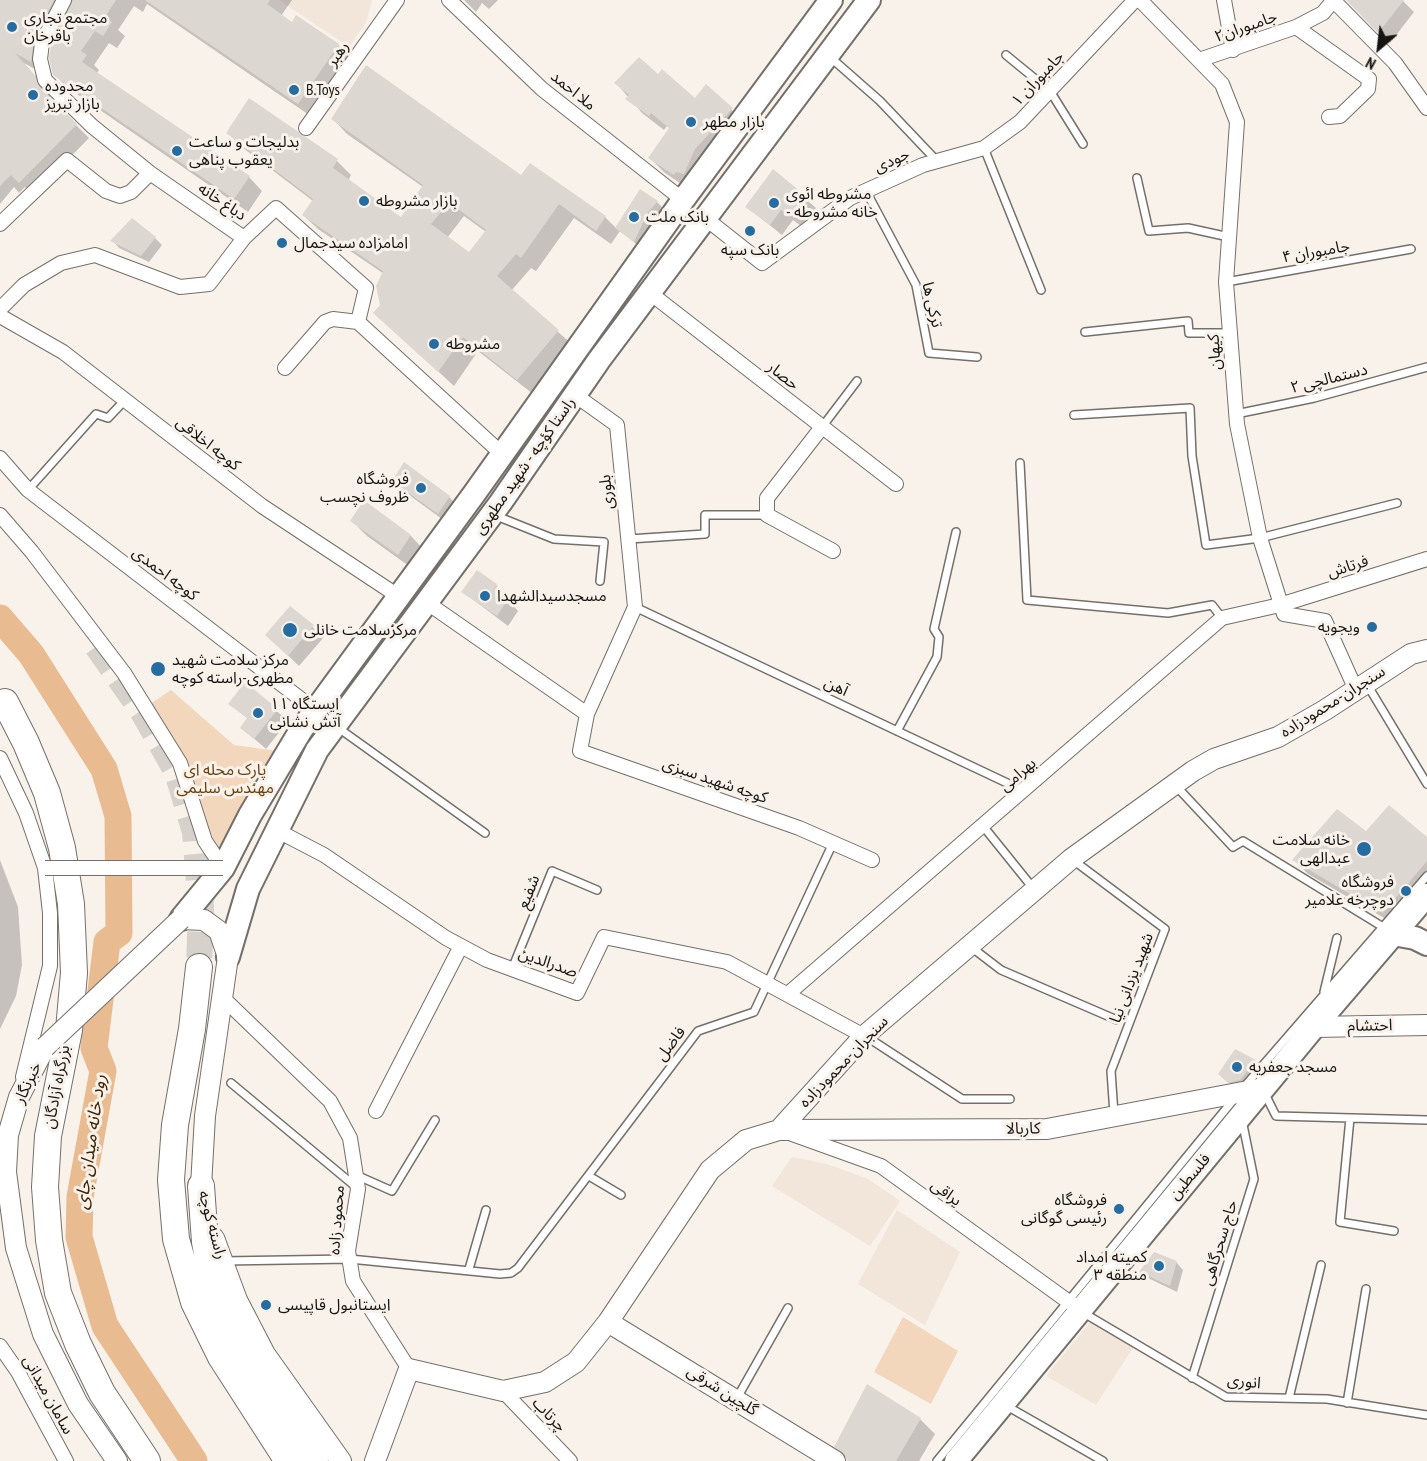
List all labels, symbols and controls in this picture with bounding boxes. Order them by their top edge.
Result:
street label: جامبوران۲ [1212,7,1280,47]
place label: مجتمع تجاری باقرخان [24,8,107,46]
north arrow [1349,18,1409,78]
marker: مجتمع تجاری باقرخان [5,20,19,34]
street label: رهبر [323,38,353,70]
street label: جامبوران ۱ [1008,47,1068,111]
text: N [1362,53,1379,75]
street label: ملا احمد [547,67,599,115]
place label: محدوده بازار تبریز [45,76,100,114]
place label: B.Toys [306,80,340,100]
marker: B.Toys [287,83,301,97]
marker: محدوده بازار تبریز [26,88,40,102]
place label: بازار مطهر [703,112,765,132]
marker: بازار مطهر [684,115,698,129]
place label: بدلیجات و ساعت یعقوب پناهی [189,132,299,170]
marker: بدلیجات و ساعت یعقوب پناهی [170,144,184,158]
street label: جودی [871,145,913,177]
street label: دباغ خانه [194,179,250,225]
place label: مشروطه ائوی - خانه مشروطه [786,184,878,222]
place label: بازار مشروطه [376,191,458,211]
marker: بازار مشروطه [357,194,371,208]
marker: مشروطه ائوی - خانه مشروطه [767,196,781,210]
place label: بانک ملت [646,207,709,227]
marker: بانک ملت [627,210,641,224]
marker: بانک سپه [743,224,757,238]
place label: امامزاده سیدجمال [294,233,408,253]
marker: امامزاده سیدجمال [275,236,289,250]
street label: جامبوران ۴ [1281,237,1351,267]
place label: بانک سپه [721,240,779,260]
street label: ترکی ها [917,280,947,330]
street label: کیهان [1204,333,1226,371]
place label: مشروطه [446,334,500,354]
marker: مشروطه [427,337,441,351]
street label: حصار [763,358,803,394]
street label: دستمالچی ۲ [1288,360,1370,398]
street label: راستا کؤچه - شهید مطهری [470,394,580,538]
street label: کوچه اخلاقی [172,413,244,475]
place label: فروشگاه ظروف نچسب [320,469,409,507]
street label: بلوری [596,474,618,510]
marker: فروشگاه ظروف نچسب [414,481,428,495]
street label: کوچه احمدی [128,543,202,605]
street label: فرتاش [1325,552,1371,582]
place label: مسجدسیدالشهدا [497,586,607,606]
marker: مسجدسیدالشهدا [478,589,492,603]
place label: ویجویه [1318,617,1360,637]
place label: مرکزسلامت خانلی [304,620,417,640]
marker: ویجویه [1365,620,1379,634]
marker: مرکزسلامت خانلی [281,621,299,639]
place label: مرکز سلامت شهید مطهری-راسته کوچه [172,650,293,688]
marker: مرکز سلامت شهید مطهری-راسته کوچه [149,660,167,678]
street label: سنجران-محمودزاده [1277,662,1389,742]
street label: آهن [821,673,851,701]
place label: ایستگاه ۱۱ آتش نشانی [270,694,341,732]
marker: ایستگاه ۱۱ آتش نشانی [251,706,265,720]
street label: کوچه شهید سبزی [660,754,770,808]
street label: بهرامی [996,754,1040,796]
park label: پارک محله ای مهندس سلیمی [176,760,274,798]
place label: خانه سلامت عبدالهی [1272,830,1350,868]
marker: خانه سلامت عبدالهی [1355,840,1373,858]
street label: شفیع [514,872,544,912]
place label: فروشگاه دوچرخه علامیر [1305,872,1394,910]
marker: فروشگاه دوچرخه علامیر [1399,884,1413,898]
street label: شهید یزدانی نیا [1106,930,1158,1026]
street label: صدرالدین [516,944,580,982]
street label: سنجران-محمودزاده [795,1012,893,1112]
street label: احتشام [1347,1016,1393,1036]
street label: فاضل [652,1023,690,1065]
street label: بزرگراه آزادگان [39,1043,75,1131]
place label: مسجد جعفریه [1249,1057,1337,1077]
street label: خبرنگار [10,1059,46,1107]
marker: مسجد جعفریه [1230,1060,1244,1074]
water label: رود خانه میدان چای [71,1073,111,1211]
street label: کاربالا [1005,1119,1041,1139]
street label: فلسطین [1165,1150,1215,1204]
street label: یراقی [927,1175,965,1211]
street label: محمود زاده [325,1185,349,1255]
street label: راسته کوچه [194,1189,230,1261]
place label: فروشگاه رئیسی گوگانی [1021,1190,1107,1228]
street label: حاج سحرگاهی [1198,1198,1242,1288]
marker: فروشگاه رئیسی گوگانی [1112,1202,1126,1216]
place label: کمیته امداد منطقه ۳ [1076,1247,1147,1285]
marker: کمیته امداد منطقه ۳ [1152,1259,1166,1273]
place label: ایستانبول قاپیسی [278,1295,391,1315]
marker: ایستانبول قاپیسی [259,1298,273,1312]
street label: سامان میدانی [18,1352,78,1438]
street label: گلچین شرقی [683,1362,761,1420]
street label: انوری [1226,1371,1262,1393]
street label: چرتاب [528,1394,570,1436]

